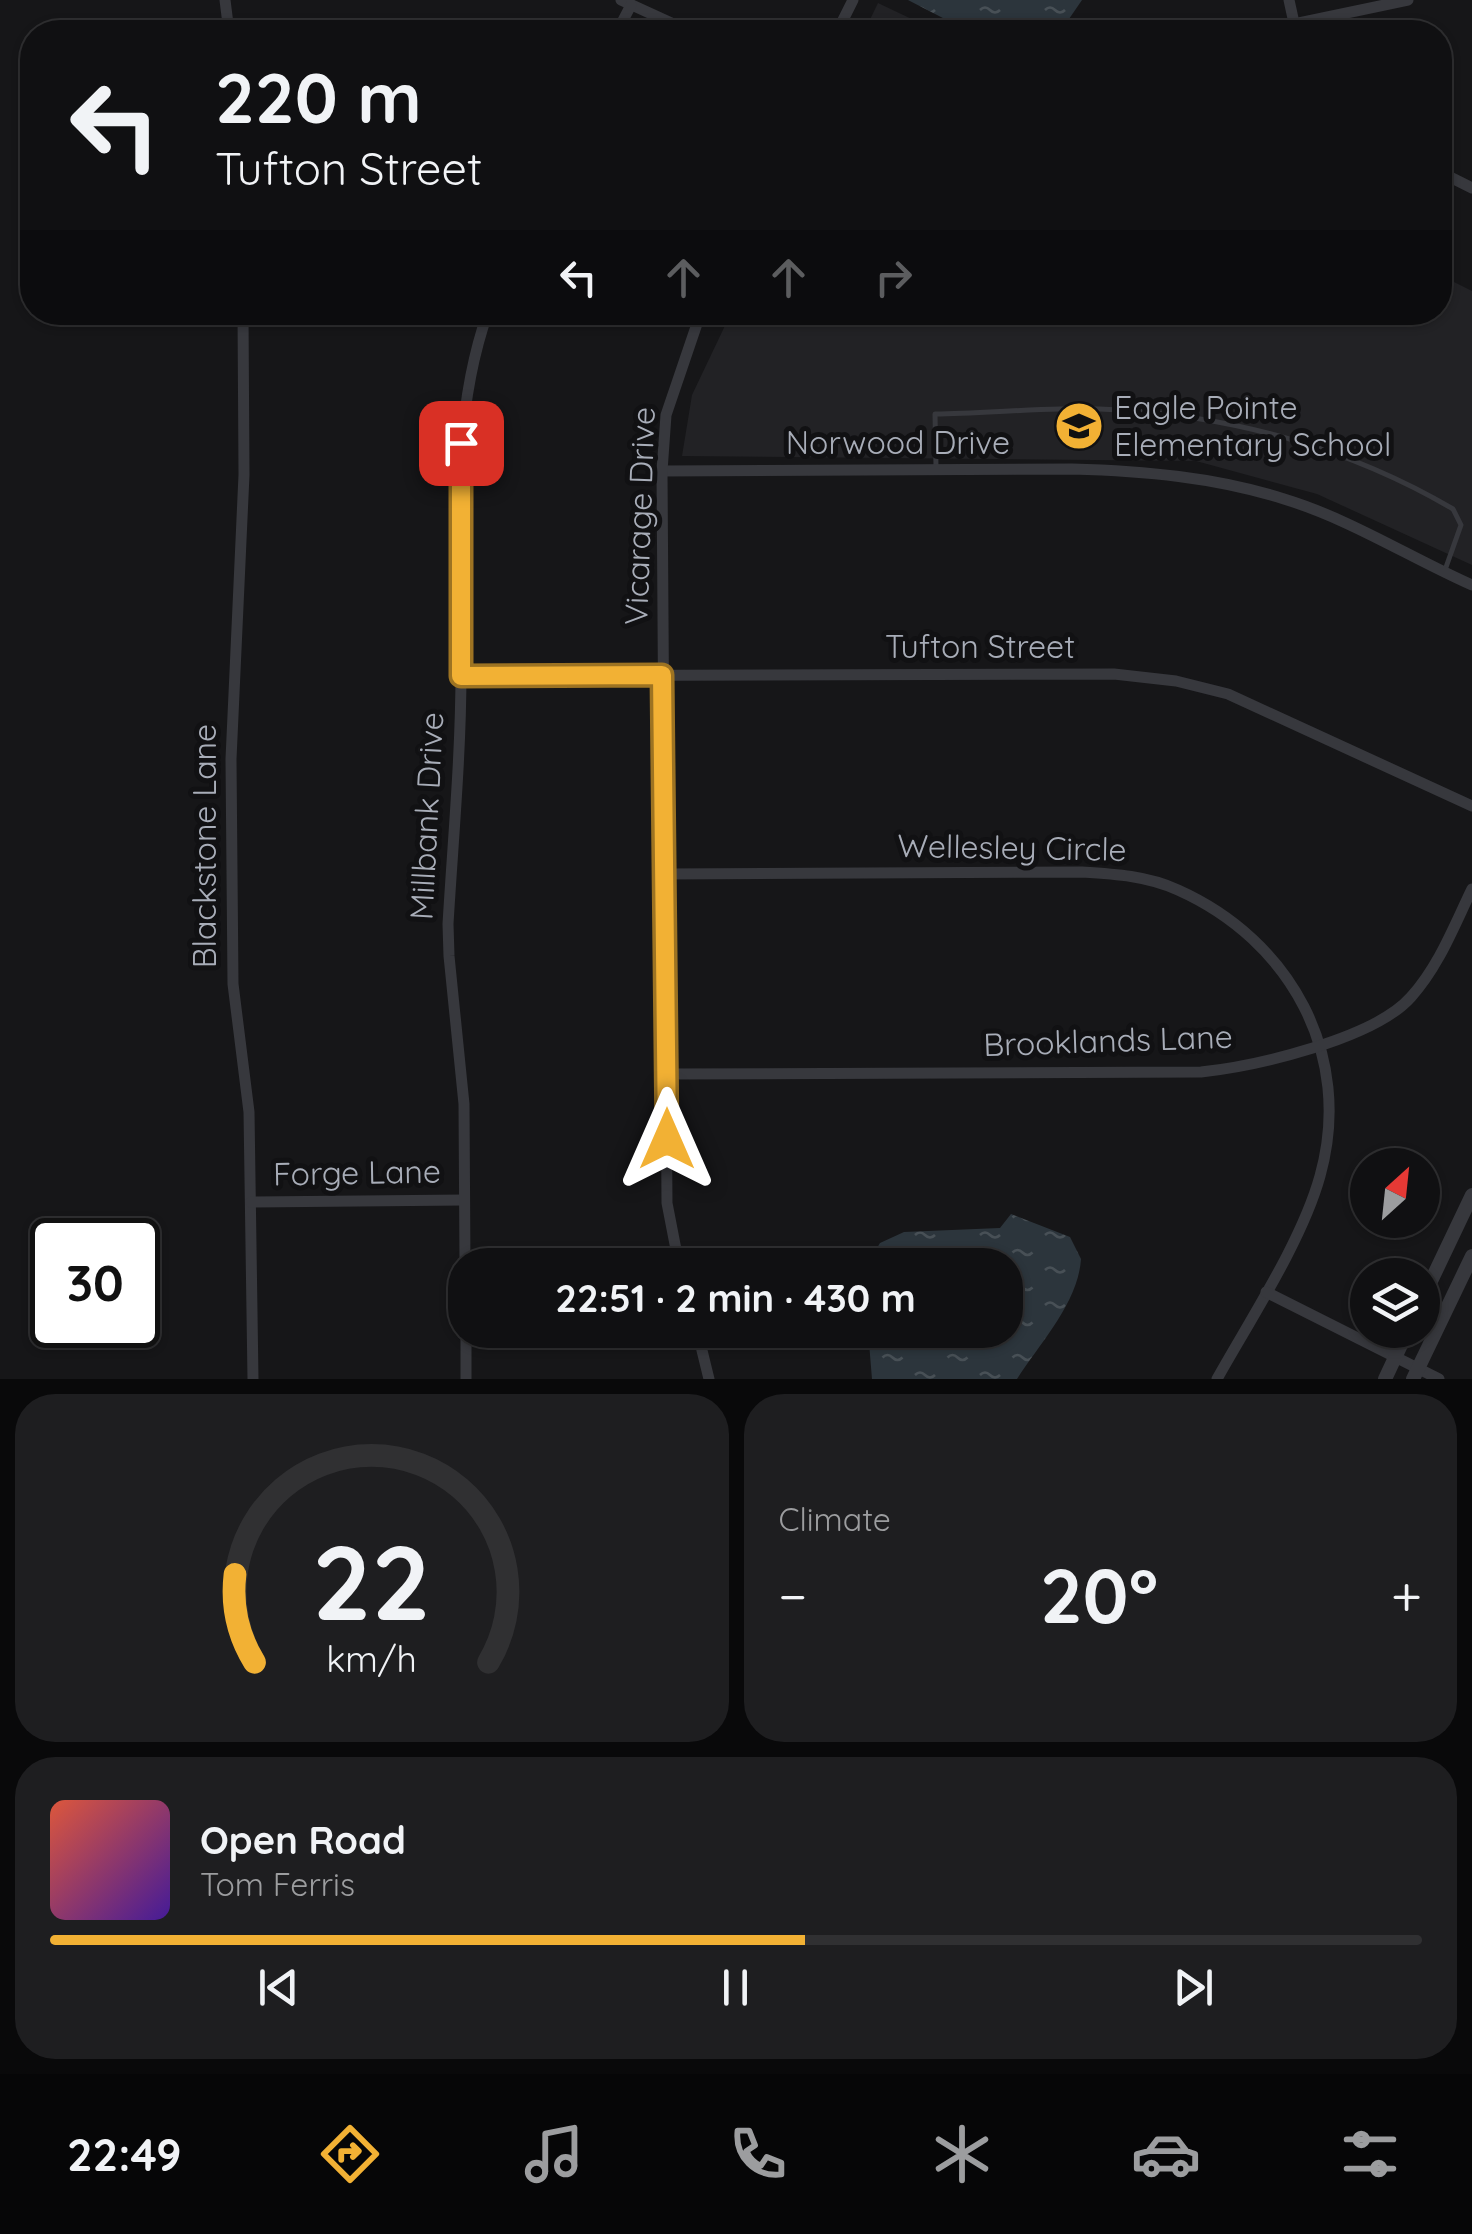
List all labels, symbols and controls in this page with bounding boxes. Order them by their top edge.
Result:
text: 220 m [215,53,422,141]
icon: left [50,60,180,190]
text: Tufton Street [215,140,482,196]
icon: left [551,250,606,305]
icon: ahead [656,250,711,305]
icon: ahead [761,250,816,305]
icon: right [866,250,921,305]
place label: Eagle Pointe Elementary School [1114,387,1391,464]
school or university icon: Eagle Pointe Elementary School [1053,400,1105,452]
pin [419,401,504,486]
street label: Vicarage Drive [615,406,663,626]
icon: arrive [434,416,489,471]
street label: Norwood Drive [786,422,1010,462]
street label: Tufton Street [885,626,1075,666]
street label: Millbank Drive [401,711,451,921]
street label: Blackstone Lane [184,724,224,968]
street label: Wellesley Circle [897,825,1127,869]
street label: Brooklands Lane [983,1016,1233,1064]
position arrow [615,1087,719,1191]
north arrow [1350,1148,1440,1238]
map controls [1350,1148,1440,1348]
street label: Forge Lane [273,1151,441,1193]
speed limit sign: 30 [30,1218,160,1348]
button: layers [1350,1258,1440,1348]
text: 22:51 · 2 min · 430 m [555,1274,916,1322]
text: Climate [779,1499,891,1539]
text: 22 [313,1516,431,1646]
text: 20° [1040,1548,1158,1642]
text: − [779,1561,807,1630]
text: + [1391,1561,1422,1630]
text: km/h [326,1636,417,1681]
text: Open Road [200,1816,406,1864]
text: Tom Ferris [200,1864,355,1904]
icon: previous [251,1960,306,2015]
icon: pause [708,1960,763,2015]
icon: next [1166,1960,1221,2015]
icon: directions [315,2119,385,2189]
icon: music [519,2119,589,2189]
icon: phone [723,2119,793,2189]
icon: climate [927,2119,997,2189]
icon: car [1131,2119,1201,2189]
icon: filters [1335,2119,1405,2189]
text: 22:49 [67,2126,182,2182]

